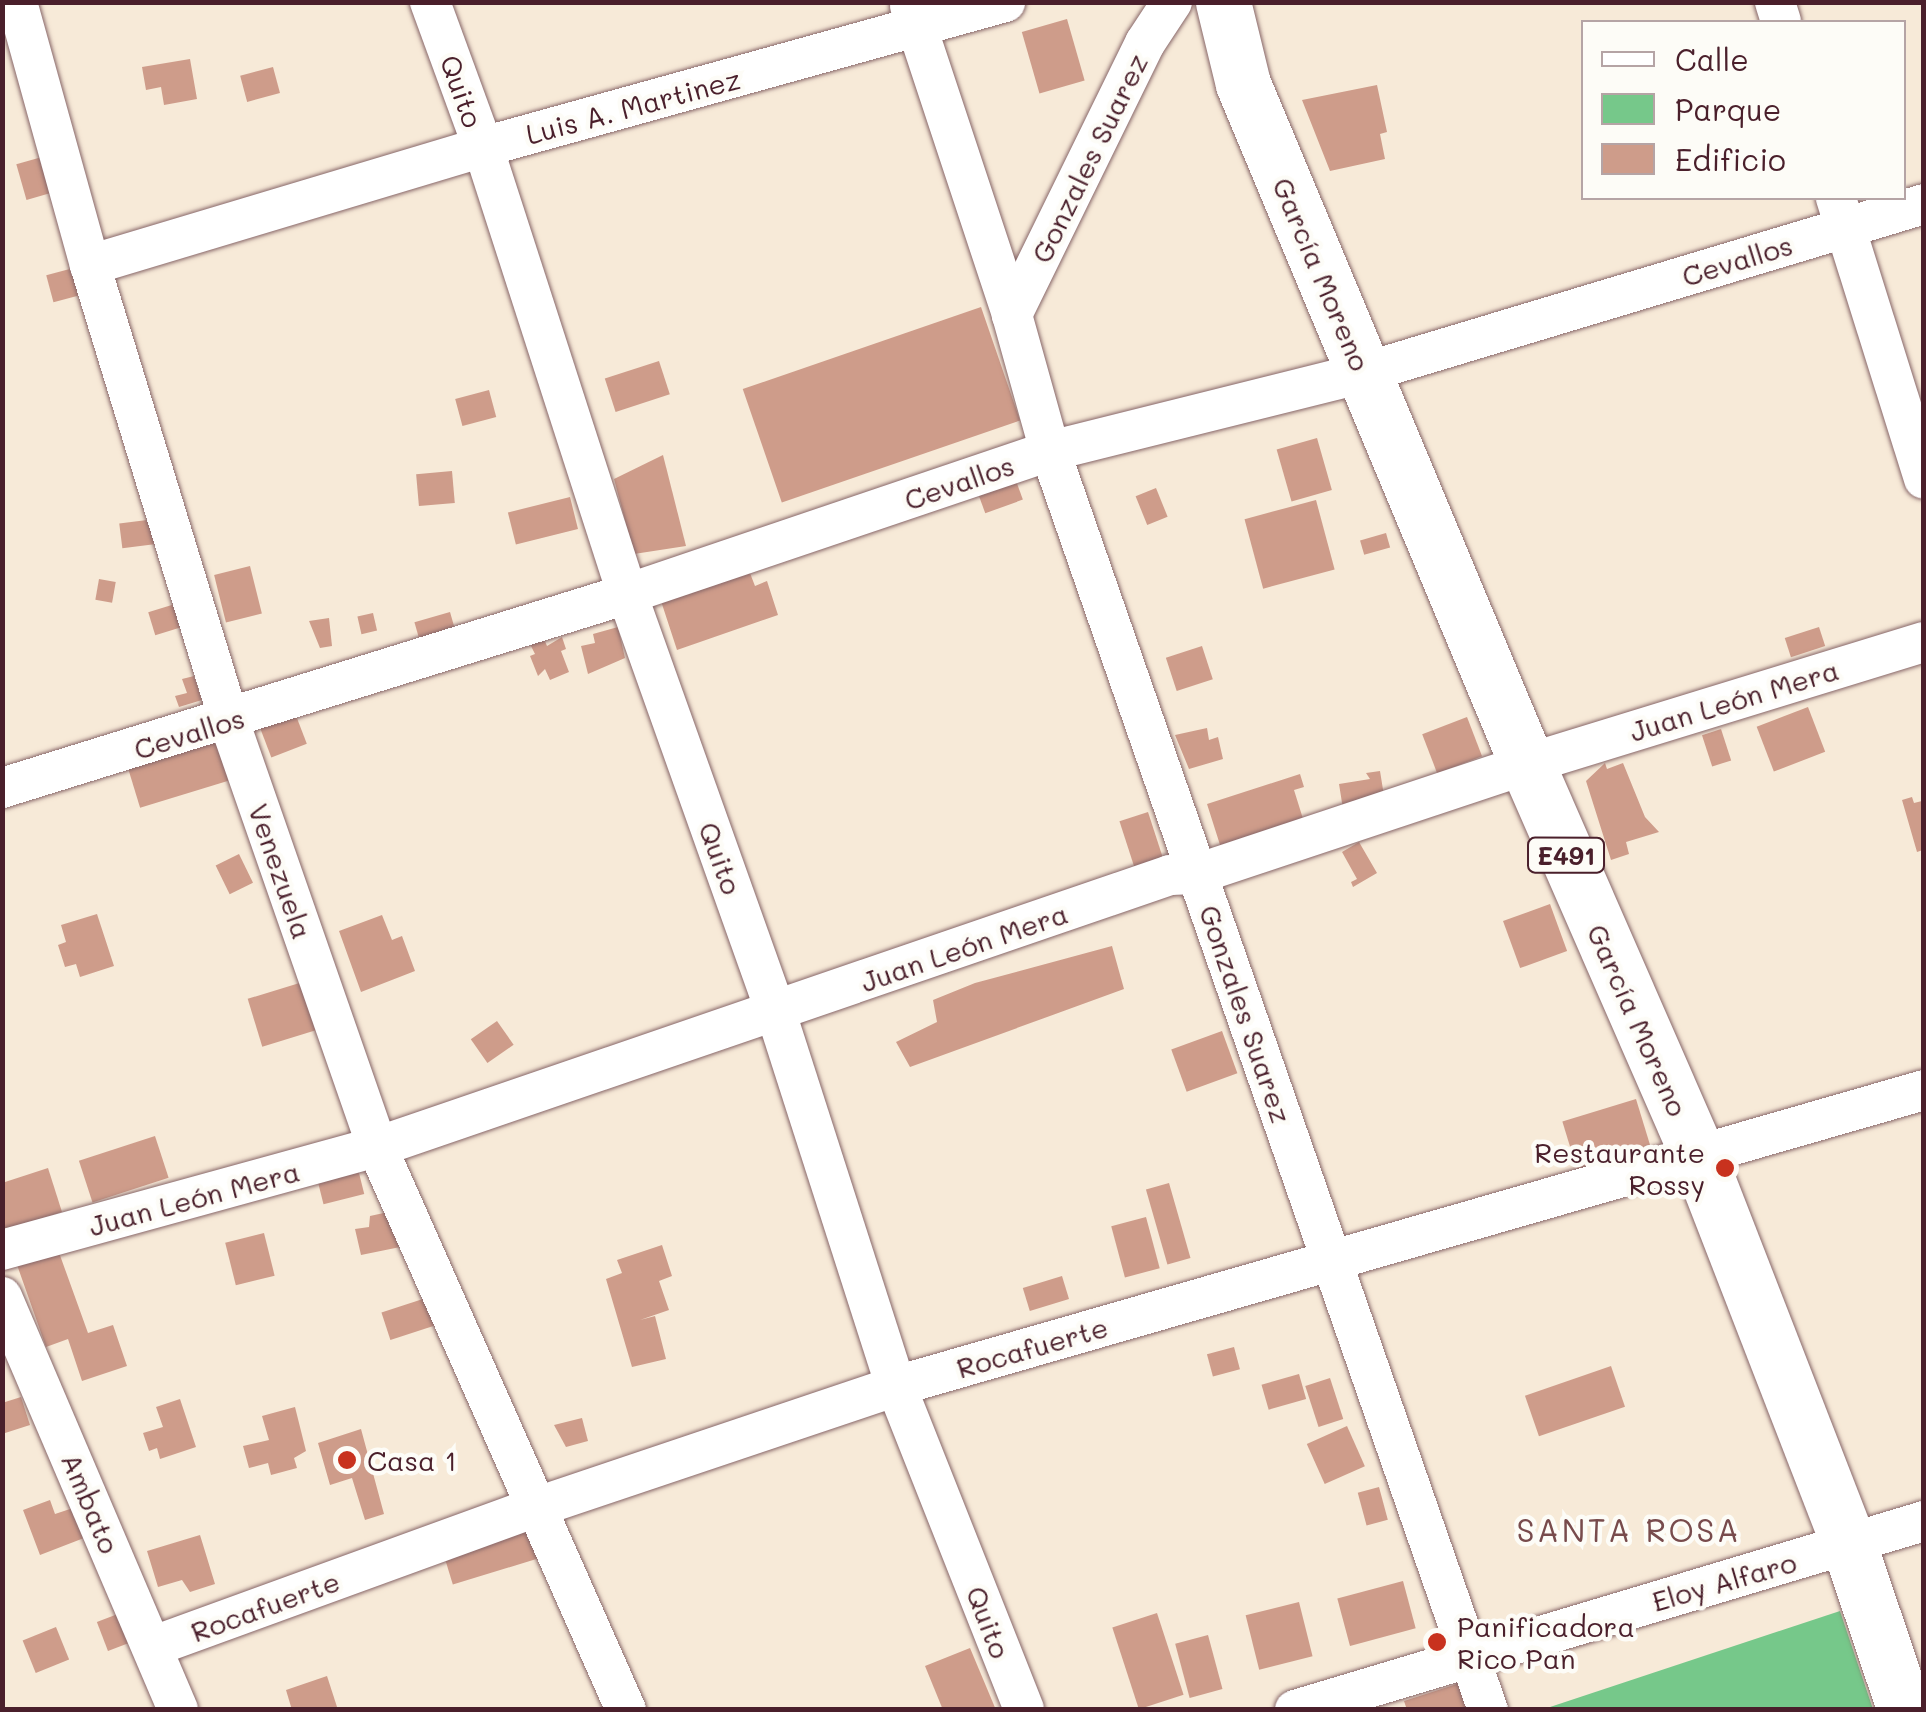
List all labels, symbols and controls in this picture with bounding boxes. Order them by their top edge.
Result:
legend [1581,20,1906,200]
text: Calle [1675,39,1749,79]
street label: Gonzales Suarez [1024,48,1154,268]
street label: Quito [433,50,491,132]
street label: Luis A. Martinez [522,61,744,151]
text: Parque [1675,89,1781,129]
text: Edificio [1675,139,1786,179]
street label: García Moreno [1266,172,1378,376]
street label: Cevallos [1678,227,1796,293]
street label: Cevallos [900,448,1018,516]
street label: Juan León Mera [1625,652,1843,748]
street label: Cevallos [130,700,248,766]
street label: Venezuela [242,799,320,943]
street label: Quito [692,817,750,899]
road number: E491 [1526,835,1606,875]
street label: Juan León Mera [856,896,1072,998]
street label: Gonzales Suarez [1193,901,1299,1127]
street label: García Moreno [1581,919,1695,1121]
place label: Restaurante Rossy [1534,1135,1705,1201]
street label: Juan León Mera [85,1154,303,1242]
marker: Restaurante Rossy [1714,1157,1736,1179]
street label: Rocafuerte [953,1309,1111,1385]
place label: Casa 1 [367,1443,457,1477]
street label: Ambato [55,1448,127,1558]
marker: Casa 1 [336,1449,358,1471]
district label: SANTA ROSA [1517,1510,1741,1548]
street label: Eloy Alfaro [1648,1544,1800,1618]
street label: Rocafuerte [186,1564,344,1648]
street label: Quito [960,1581,1018,1663]
place label: Panificadora Rico Pan [1457,1609,1635,1675]
marker: Panificadora Rico Pan [1426,1631,1448,1653]

